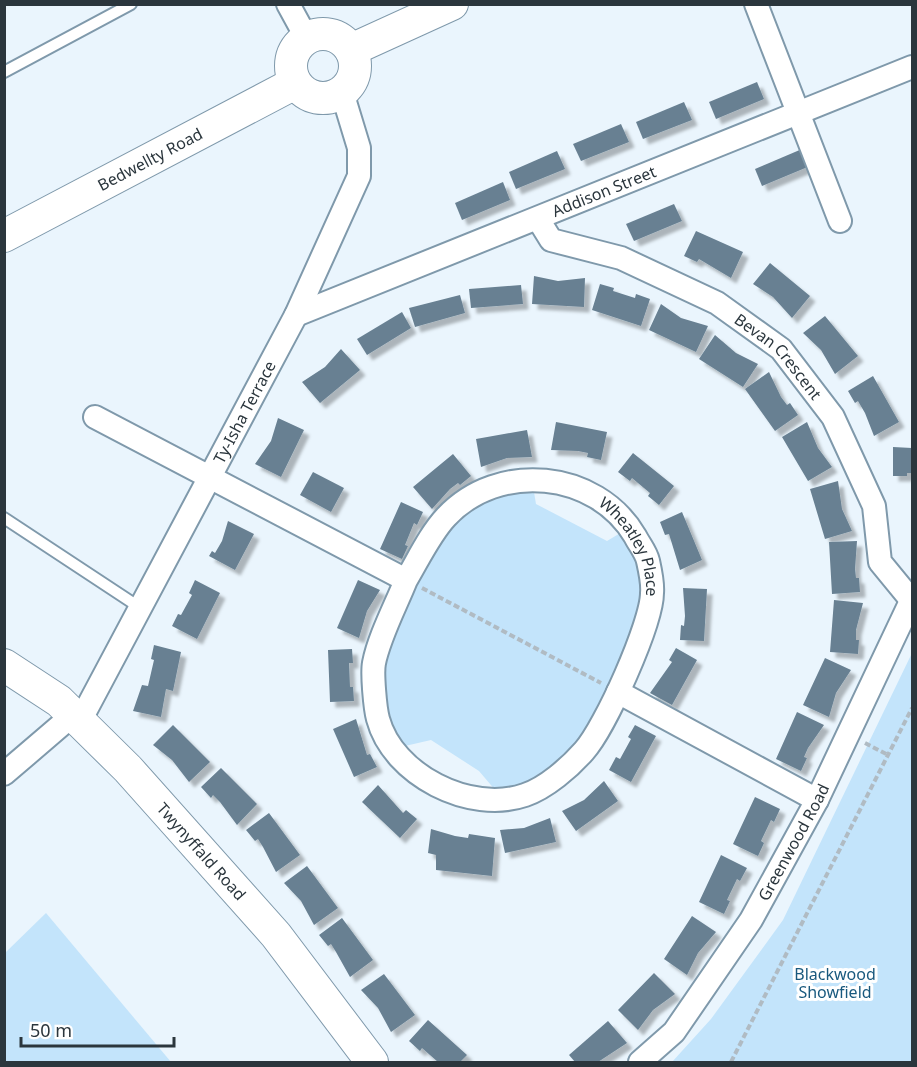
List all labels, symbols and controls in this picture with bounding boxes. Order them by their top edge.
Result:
street label: Bedwellty Road [94,123,206,196]
street label: Addison Street [549,160,659,222]
street label: Bevan Crescent [730,308,827,404]
street label: Ty-Isha Terrace [208,357,281,467]
street label: Wheatley Place [595,492,663,597]
street label: Greenwood Road [753,780,834,905]
street label: Twynyffald Road [152,798,251,905]
park label: Blackwood Showfield [794,963,876,1003]
scale bar [21,1010,174,1048]
text: 50 m [30,1018,72,1042]

